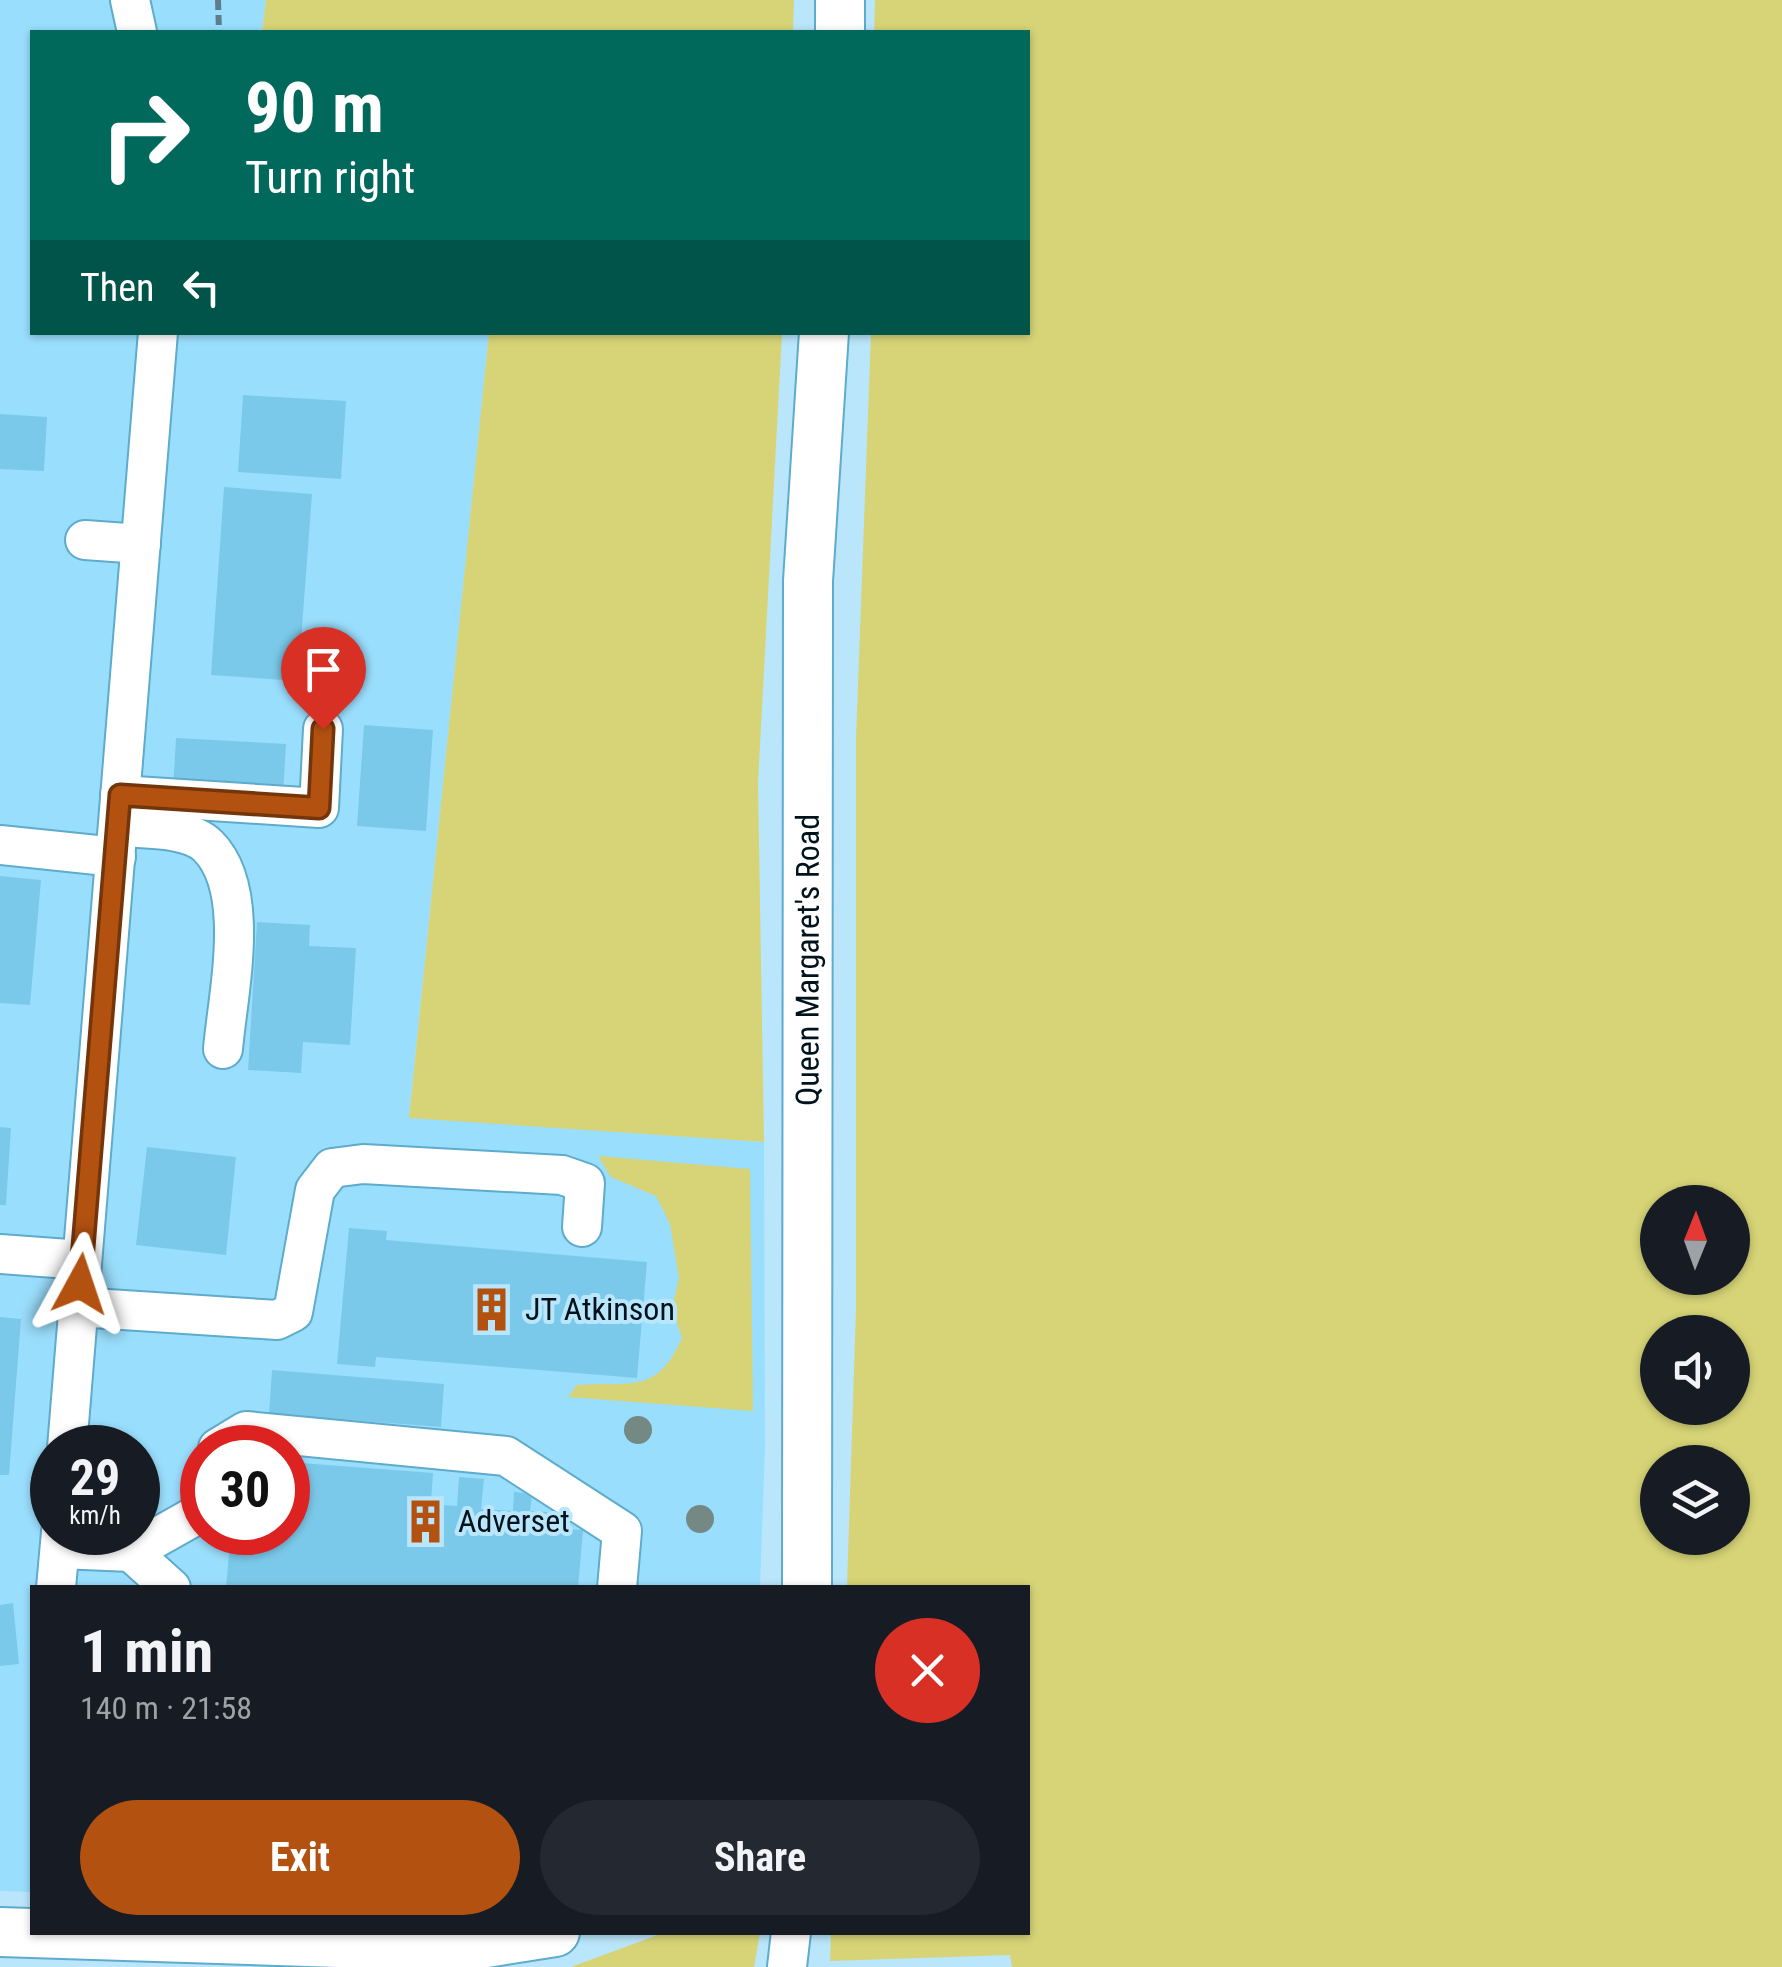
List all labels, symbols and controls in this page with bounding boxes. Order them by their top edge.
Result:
text: 90 m [245,67,384,149]
icon: right [80,70,210,200]
text: Turn right [245,151,415,204]
icon: left [174,260,229,315]
text: Then [80,266,154,310]
pin [281,627,366,730]
icon: arrive [296,642,351,697]
street label: Queen Margaret's Road [788,814,827,1106]
north arrow [1640,1185,1750,1295]
map controls [1640,1185,1750,1555]
position arrow [28,1232,132,1336]
building icon: JT Atkinson [468,1285,516,1333]
place label: JT Atkinson [525,1290,675,1328]
button: sound [1640,1315,1750,1425]
speed limit sign: 30 [180,1425,310,1555]
button: layers [1640,1445,1750,1555]
text: 29 [70,1449,120,1507]
building icon: Adverset [401,1497,449,1545]
text: km/h [69,1501,121,1530]
place label: Adverset [458,1502,570,1540]
text: 1 min [80,1616,213,1687]
button: close [875,1618,980,1723]
text: 140 m · 21:58 [80,1689,252,1727]
button: Exit [80,1800,520,1915]
button: Share [540,1800,980,1915]

